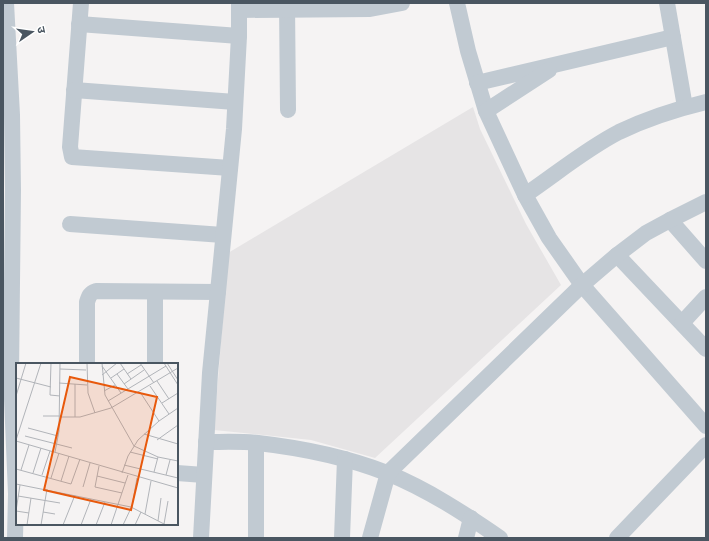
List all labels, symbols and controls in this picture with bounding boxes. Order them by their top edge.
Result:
north arrow [12,12,52,52]
text: उ [33,25,50,35]
inset map [16,363,178,525]

